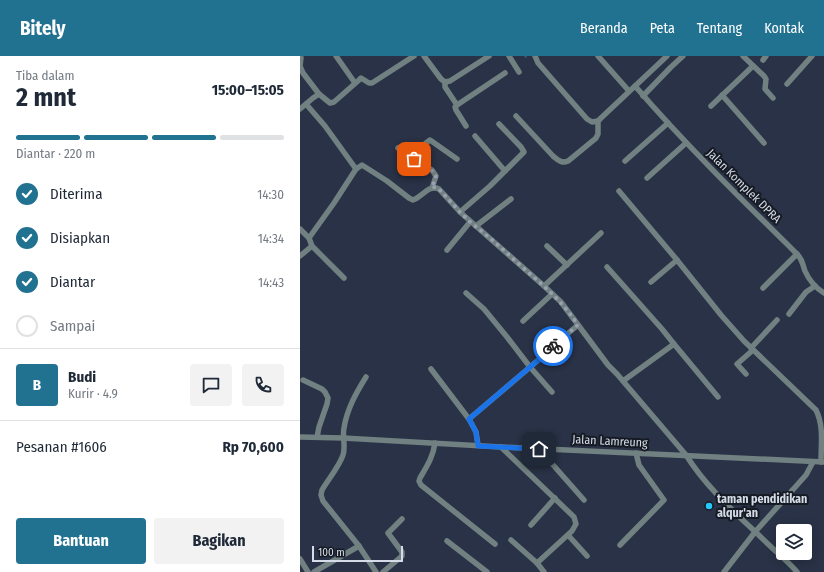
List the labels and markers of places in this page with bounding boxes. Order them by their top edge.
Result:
pin [397,142,431,176]
pin [522,432,556,466]
place label: taman pendidikan alqur'an [717,492,807,520]
marker: taman pendidikan alqur'an [704,501,714,511]

